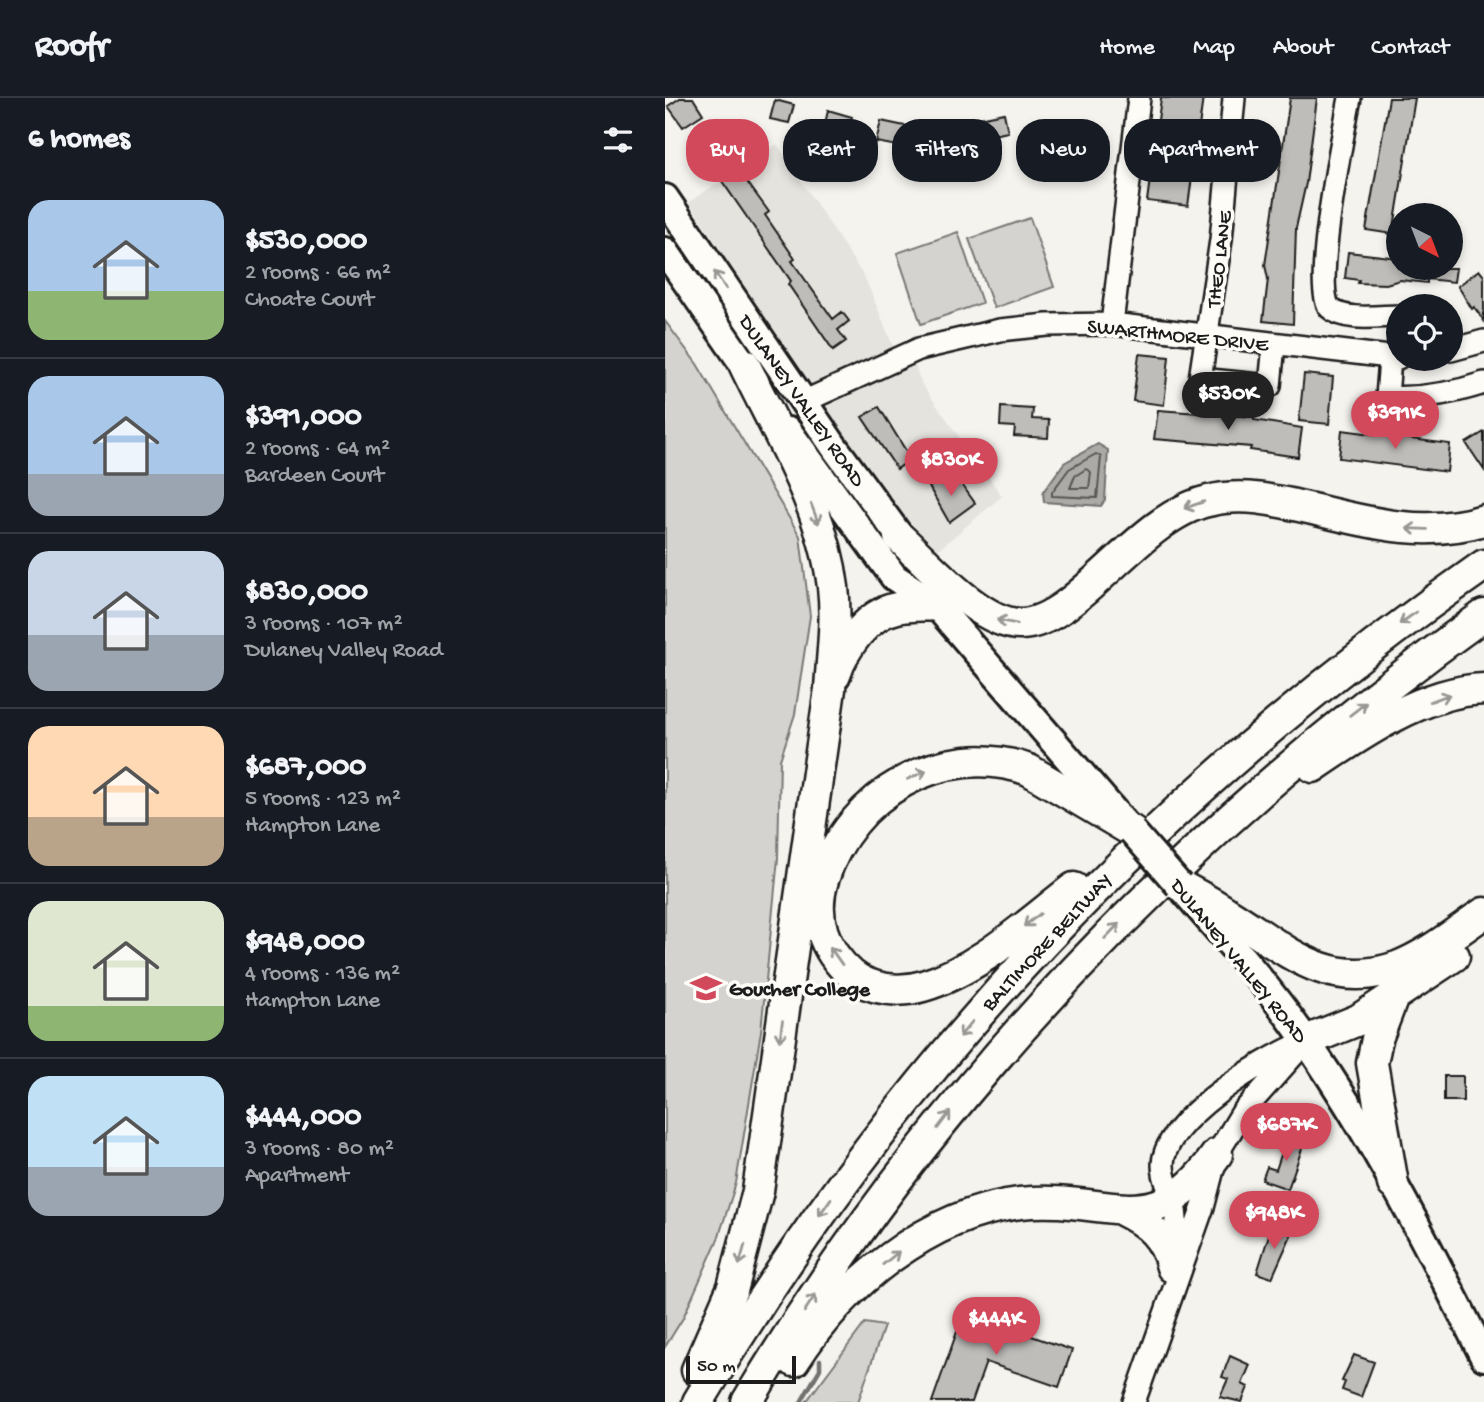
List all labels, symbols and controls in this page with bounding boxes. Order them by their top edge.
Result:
text: Roofr [35,29,108,67]
text: Home [1099,34,1155,63]
text: Map [1193,34,1235,63]
text: About [1273,34,1333,63]
text: Contact [1371,34,1449,63]
chip: Buy [686,119,769,182]
chip: Rent [783,119,878,182]
chip: Filters [892,119,1002,182]
chip: New [1016,119,1110,182]
chip: Apartment [1124,119,1281,182]
icon: filters [599,121,637,159]
text: 6 homes [28,123,130,158]
north arrow [1386,203,1463,280]
map controls [1386,203,1463,371]
street label: THEO LANE [1203,209,1240,310]
text: $530,000 [245,225,367,260]
icon: home [84,228,168,312]
text: 2 rooms · 66 m² [245,260,391,287]
one-way arrow [713,271,727,290]
text: Choate Court [245,287,374,314]
button: locate [1386,294,1463,371]
street label: DULANEY VALLEY ROAD [730,309,869,493]
street label: SWARTHMORE DRIVE [1086,316,1270,360]
pin: $530K [1179,372,1277,432]
text: $530K [1198,381,1258,408]
pin: $391K [1346,392,1444,451]
text: $391K [1367,400,1423,427]
text: $391,000 [245,401,362,436]
icon: home [84,404,168,488]
text: 2 rooms · 64 m² [245,436,390,463]
pin: $830K [902,438,1000,498]
text: $830K [921,447,981,474]
text: Bardeen Court [245,463,384,490]
one-way arrow [1183,500,1205,512]
one-way arrow [810,502,822,524]
one-way arrow [1406,522,1429,536]
text: $830,000 [245,576,368,611]
icon: home [84,579,168,663]
text: 3 rooms · 107 m² [245,611,403,638]
one-way arrow [1399,611,1418,625]
one-way arrow [996,614,1019,628]
text: Dulaney Valley Road [245,638,443,665]
one-way arrow [1428,691,1450,703]
one-way arrow [1349,702,1367,717]
text: $687,000 [245,751,366,786]
icon: home [84,754,168,838]
one-way arrow [906,768,928,781]
text: 5 rooms · 123 m² [245,786,401,813]
text: Hampton Lane [245,813,380,840]
street label: BALTIMORE BELTWAY [977,869,1119,1018]
street label: DULANEY VALLEY ROAD [1162,873,1311,1050]
one-way arrow [1024,913,1042,928]
one-way arrow [1103,923,1120,940]
text: $948,000 [245,926,365,961]
icon: home [84,929,168,1013]
one-way arrow [829,947,843,967]
text: 4 rooms · 136 m² [245,961,400,988]
school or university icon: Goucher College [689,971,723,1005]
place label: Goucher College [729,979,871,1004]
text: Hampton Lane [245,988,380,1015]
one-way arrow [958,1019,974,1037]
one-way arrow [774,1020,787,1042]
text: $444,000 [245,1101,362,1136]
icon: home [84,1104,168,1188]
pin: $687K [1237,1104,1335,1163]
one-way arrow [937,1111,952,1129]
text: $687K [1256,1112,1316,1139]
text: 3 rooms · 80 m² [245,1136,394,1163]
text: Apartment [245,1163,349,1190]
pin: $948K [1225,1192,1323,1251]
one-way arrow [818,1197,832,1216]
text: $948K [1245,1200,1303,1227]
one-way arrow [735,1244,748,1266]
one-way arrow [882,1250,900,1266]
one-way arrow [803,1294,818,1313]
pin: $444K [947,1298,1045,1357]
text: $444K [968,1306,1024,1333]
scale bar [686,1353,796,1385]
text: 50 m [697,1356,736,1379]

